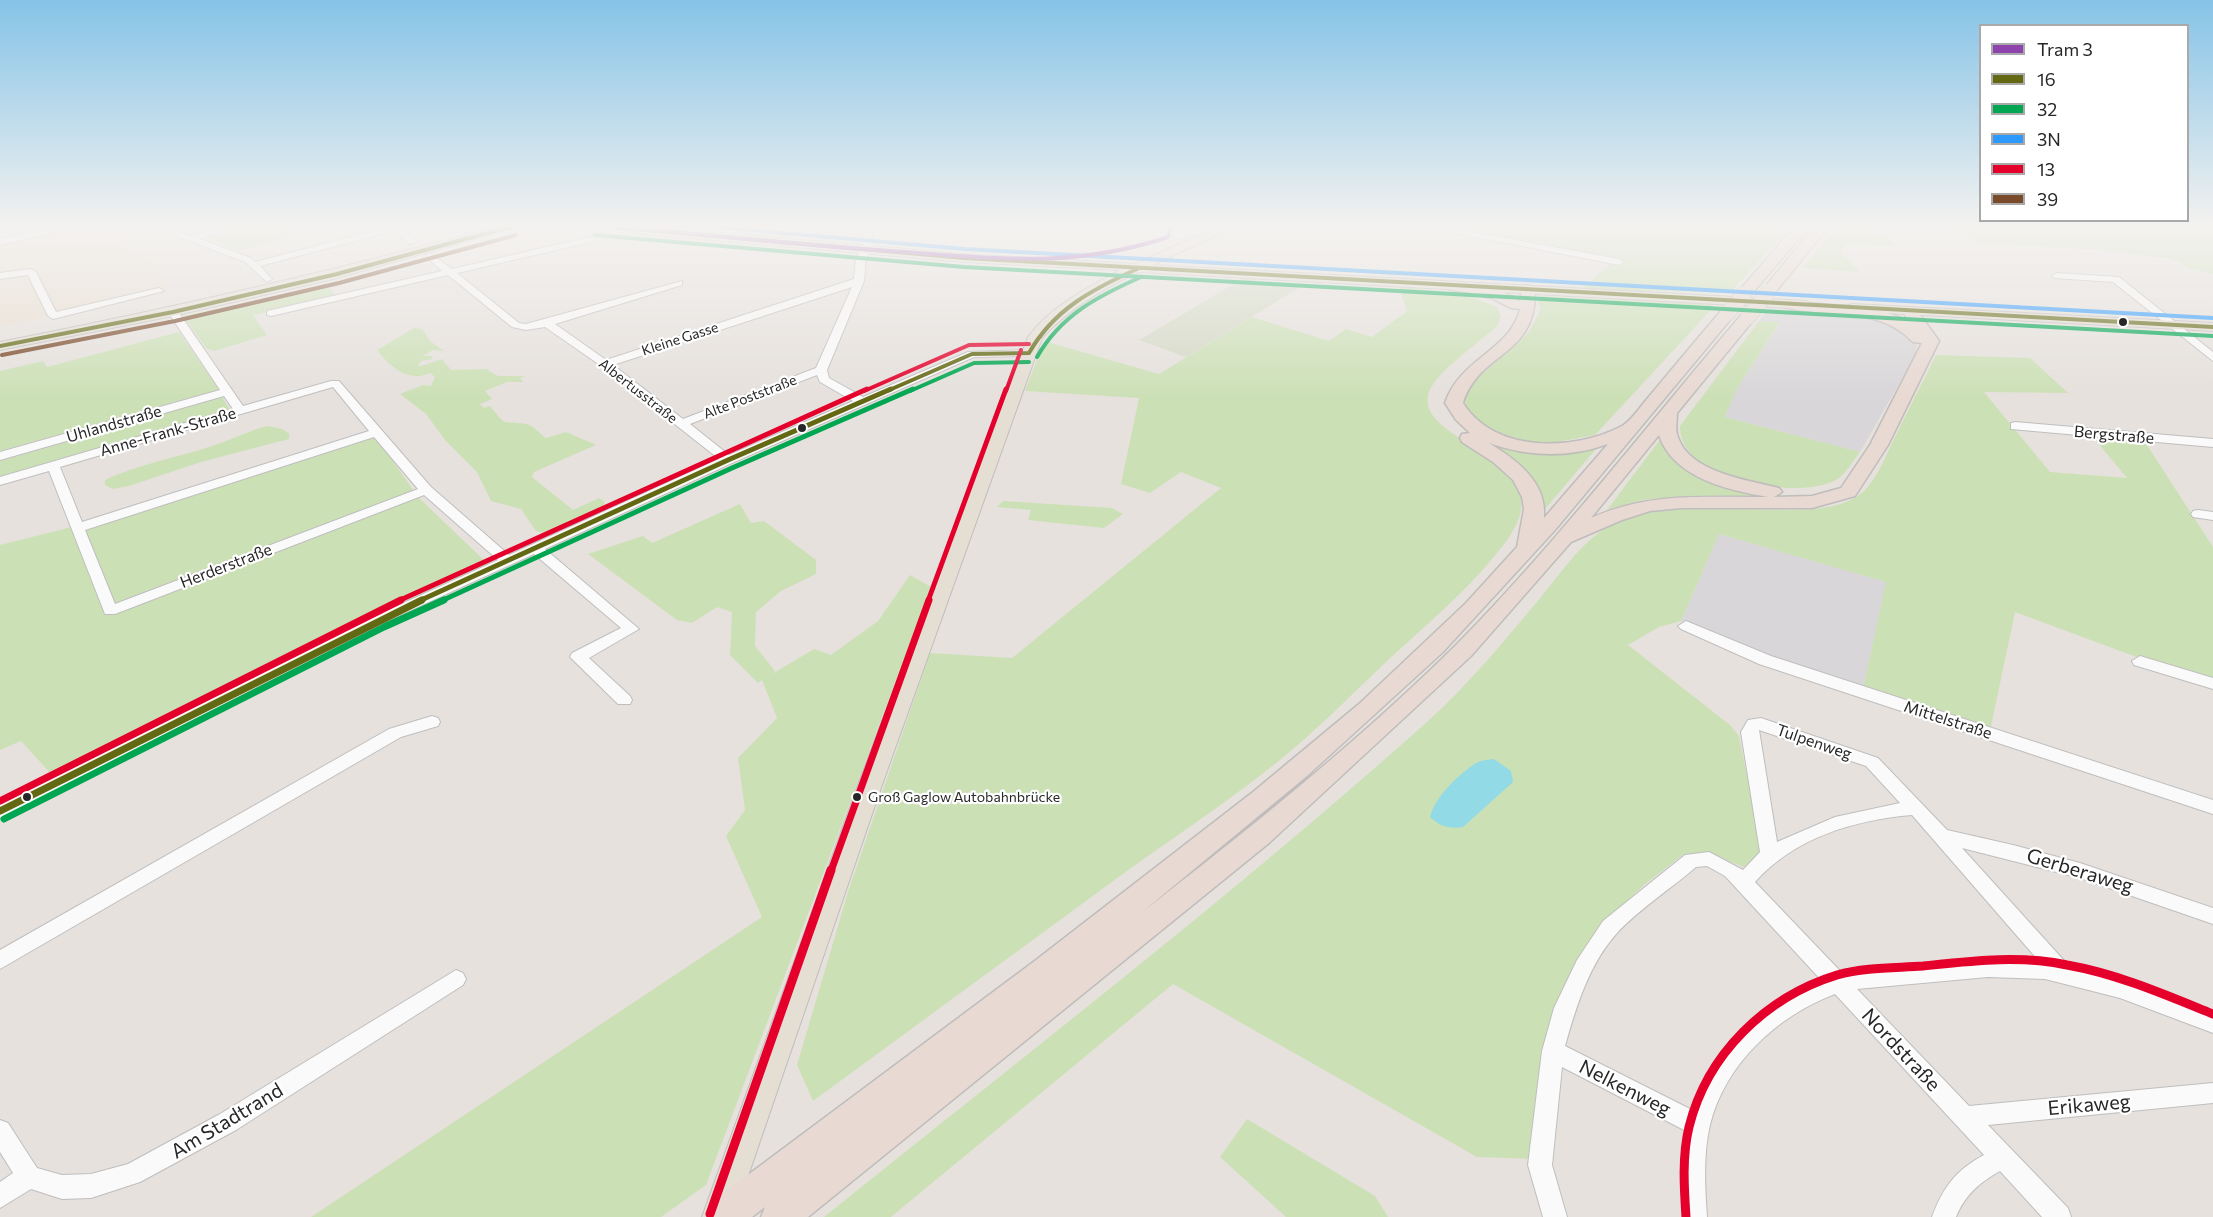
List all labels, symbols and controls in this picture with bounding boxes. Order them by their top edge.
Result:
legend [1979,24,2189,222]
text: Tram 3 [2037,38,2093,60]
text: 16 [2037,68,2056,90]
text: 32 [2037,98,2057,120]
text: 3N [2037,128,2061,150]
text: 13 [2037,158,2055,180]
text: 39 [2037,188,2058,210]
unlabelled marker [2117,316,2129,328]
street label: Kleine Gasse [639,319,721,359]
street label: Albertusstraße [595,355,681,427]
street label: Alte Poststraße [701,372,799,422]
street label: Uhlandstraße [64,401,164,447]
street label: Anne-Frank-Straße [98,403,238,461]
unlabelled marker [796,422,808,434]
street label: Bergstraße [2073,422,2155,448]
street label: Herderstraße [177,540,275,592]
street label: Mittelstraße [1902,697,1994,743]
street label: Tulpenweg [1774,720,1854,764]
place label: Groß Gaglow Autobahnbrücke [868,789,1060,805]
unlabelled marker [21,791,33,803]
marker: Groß Gaglow Autobahnbrücke [851,791,863,803]
street label: Gerberaweg [2024,843,2136,899]
street label: Nordstraße [1857,1004,1945,1096]
street label: Nelkenweg [1575,1055,1675,1121]
street label: Am Stadtrand [167,1078,287,1164]
street label: Erikaweg [2047,1089,2131,1121]

